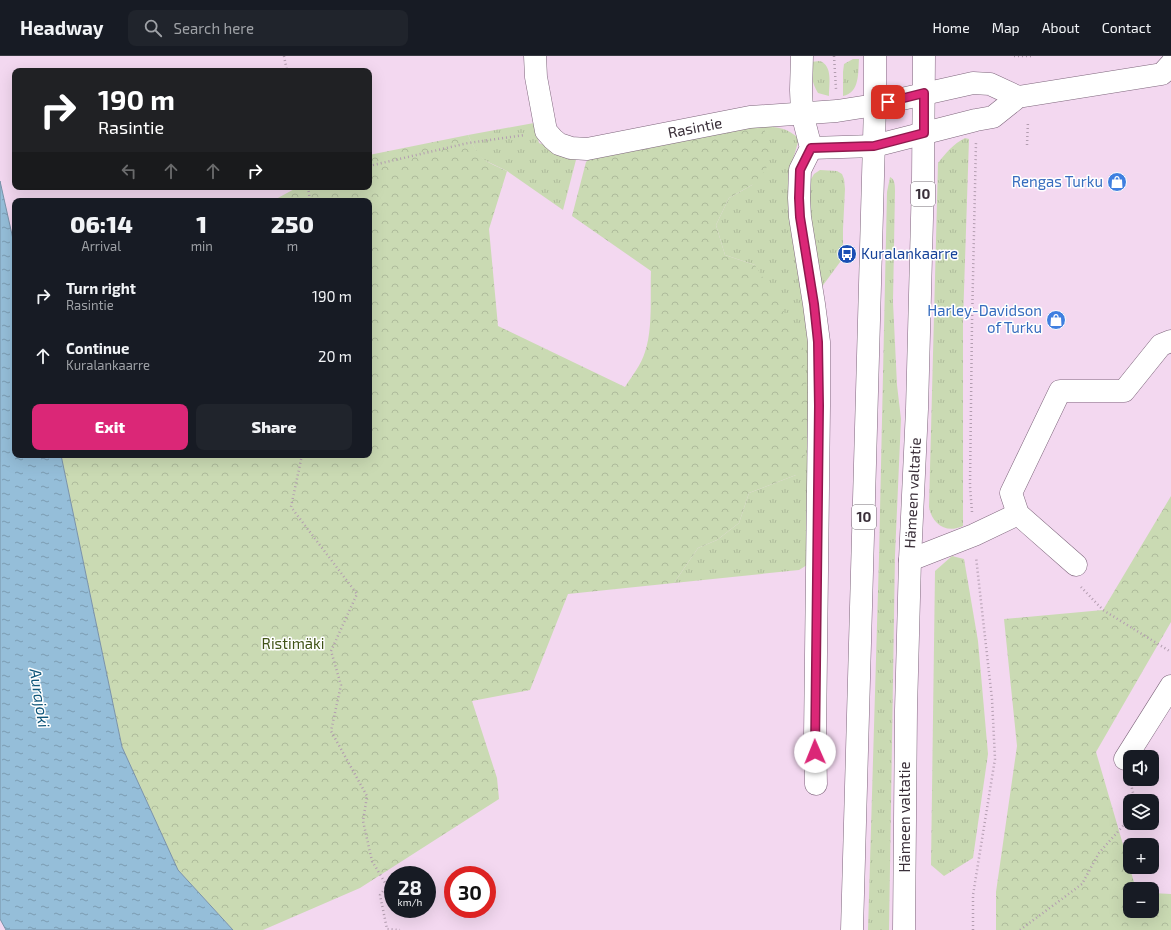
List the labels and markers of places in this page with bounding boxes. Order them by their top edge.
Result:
pin [871,85,905,119]
shop icon: Rengas Turku [1106,171,1128,193]
place label: Rengas Turku [1012,172,1103,190]
bus stop icon: Kuralankaarre [836,243,858,265]
place label: Kuralankaarre [861,244,958,262]
place label: Harley-Davidson of Turku [927,301,1042,336]
shop icon: Harley-Davidson of Turku [1045,309,1067,331]

